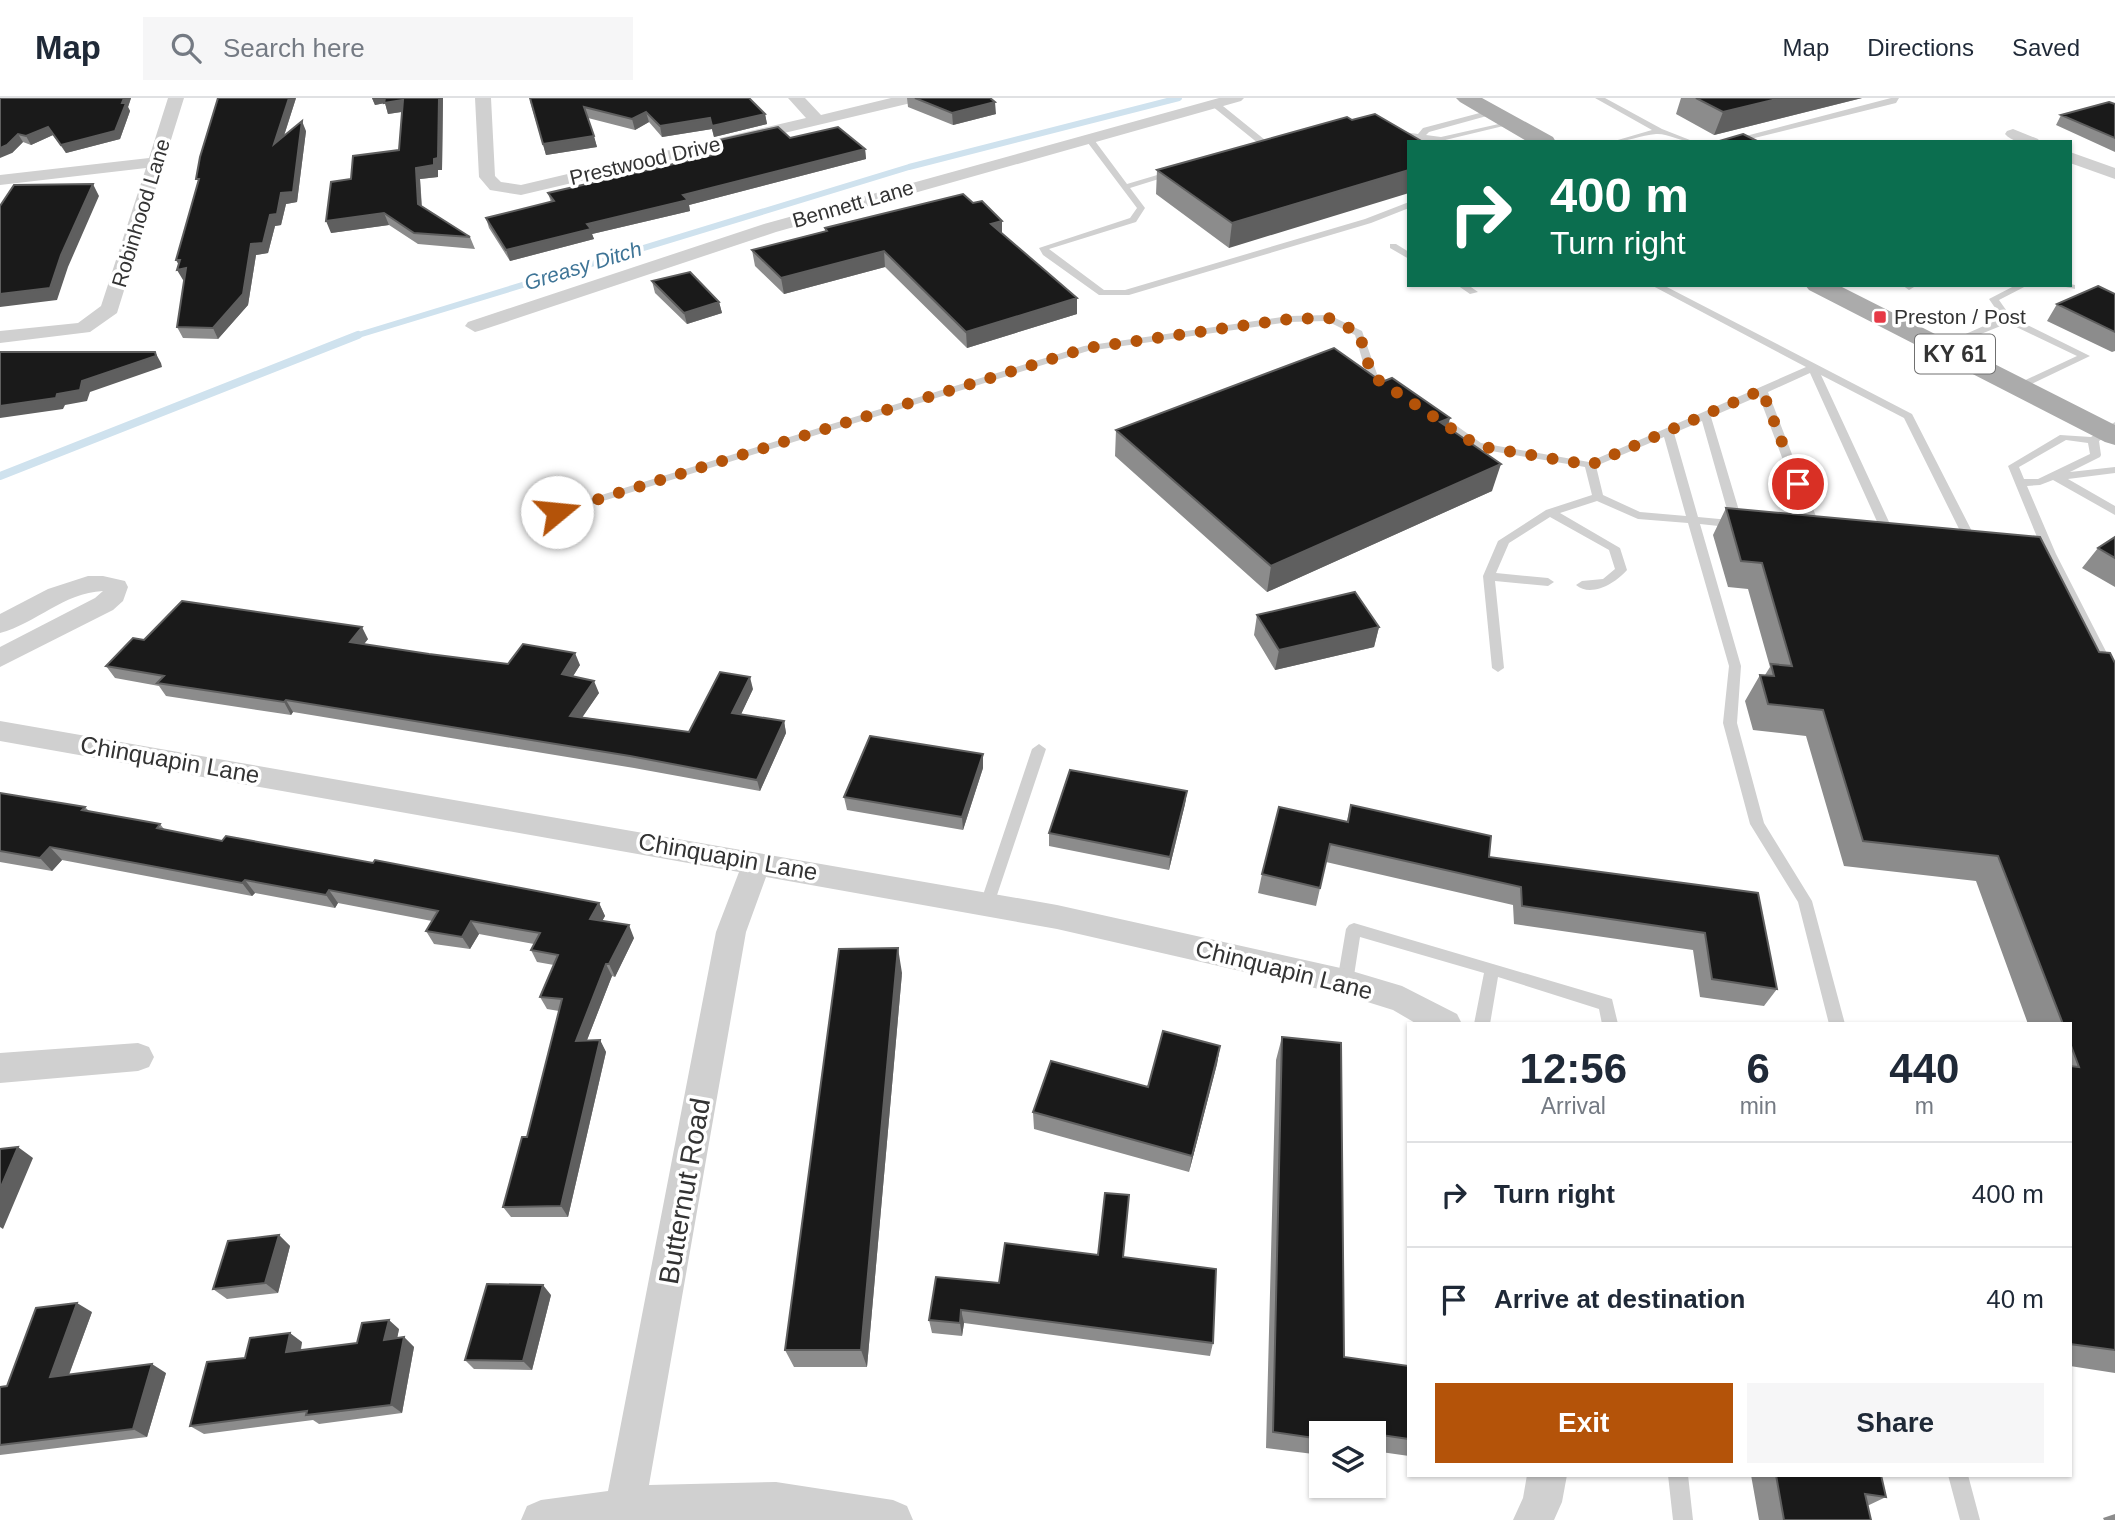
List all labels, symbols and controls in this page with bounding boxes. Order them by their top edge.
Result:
search box [143,17,633,80]
text: Map [35,29,101,66]
icon: search [167,29,205,67]
text: Search here [223,33,365,63]
text: Map [1783,34,1829,61]
text: Directions [1867,34,1974,61]
text: Saved [2012,34,2080,61]
street label: Prestwood Drive [567,132,723,189]
street label: Robinhood Lane [107,136,174,290]
icon: right [1435,168,1526,259]
text: 400 m [1550,168,1689,222]
street label: Bennett Lane [790,175,916,232]
text: Turn right [1550,225,1686,261]
water label: Greasy Ditch [521,237,644,294]
place label: Preston / Post [1894,305,2026,328]
marker: Preston / Post [1872,309,1888,325]
road number: KY 61 [1915,334,1995,374]
pin [1768,454,1828,514]
icon: arrive [1779,465,1817,503]
position arrow [520,475,594,549]
street label: Chinquapin Lane [78,730,262,789]
street label: Chinquapin Lane [636,827,820,886]
street label: Chinquapin Lane [1193,934,1375,1005]
text: 12:56 [1520,1045,1627,1092]
text: 6 [1746,1045,1770,1092]
text: 440 [1889,1045,1959,1092]
text: Arrival [1541,1093,1606,1119]
text: min [1740,1093,1777,1119]
text: m [1915,1093,1934,1119]
street label: Butternut Road [653,1096,716,1287]
icon: right [1435,1176,1473,1214]
text: Turn right [1494,1179,1615,1209]
text: 400 m [1972,1179,2044,1209]
icon: arrive [1435,1281,1473,1319]
text: Arrive at destination [1494,1284,1745,1314]
text: 40 m [1986,1284,2044,1314]
button: Exit [1435,1383,1733,1463]
button: Share [1747,1383,2044,1463]
map controls [1309,1421,1386,1498]
button: layers [1309,1421,1386,1498]

